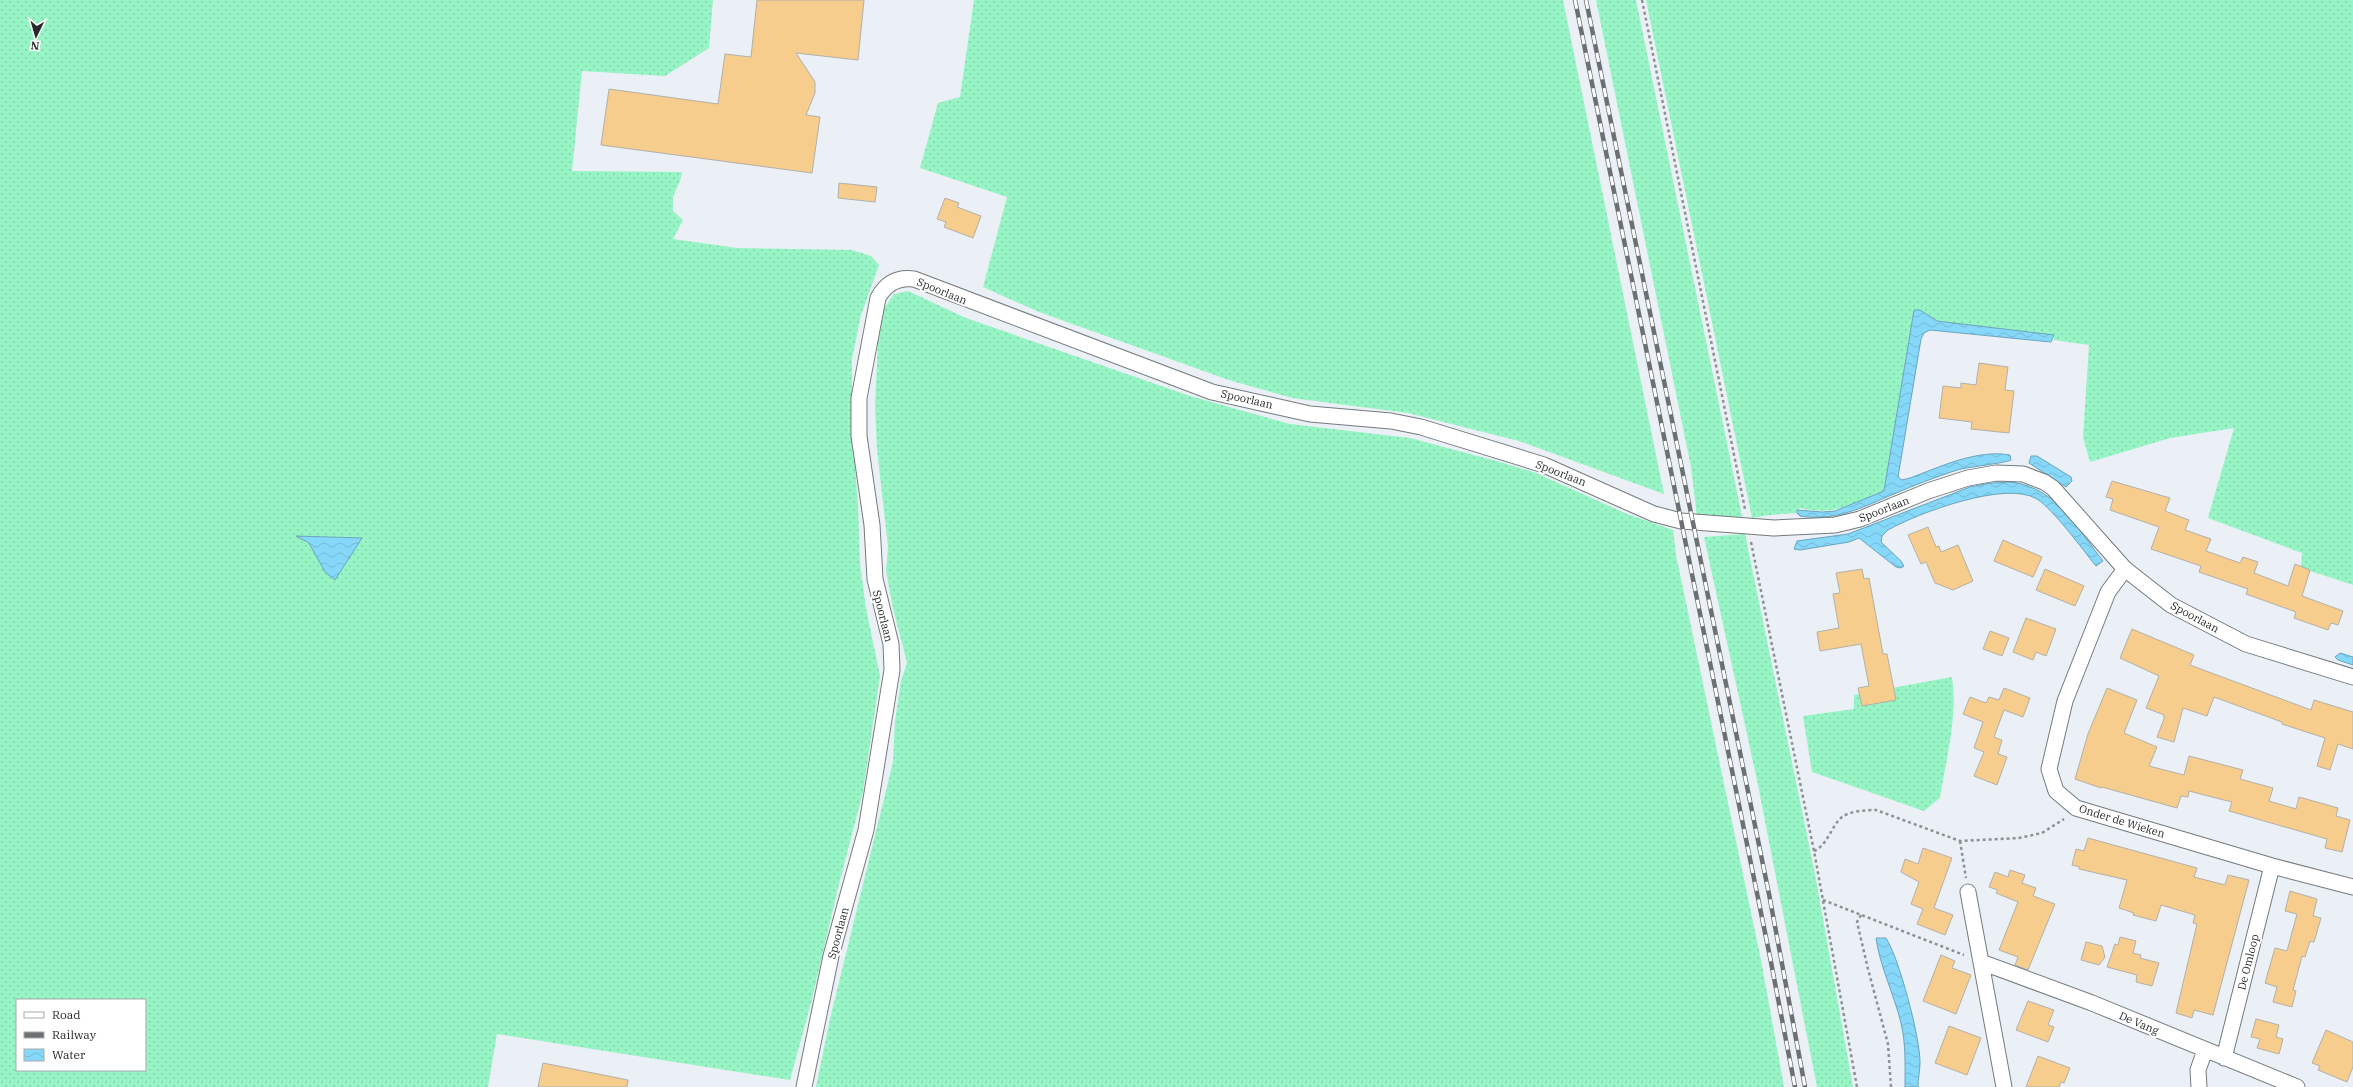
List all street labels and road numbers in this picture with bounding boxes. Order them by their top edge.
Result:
street label: Spoorlaan [915,275,969,307]
street label: Spoorlaan [1220,386,1274,412]
street label: Spoorlaan [1534,457,1588,489]
street label: Spoorlaan [1857,493,1911,525]
street label: Spoorlaan [870,589,896,643]
street label: Spoorlaan [2168,598,2222,636]
street label: Onder de Wieken [2077,801,2167,841]
street label: Spoorlaan [824,906,852,960]
street label: De Omloop [2234,932,2262,991]
street label: De Vang [2117,1008,2161,1038]

